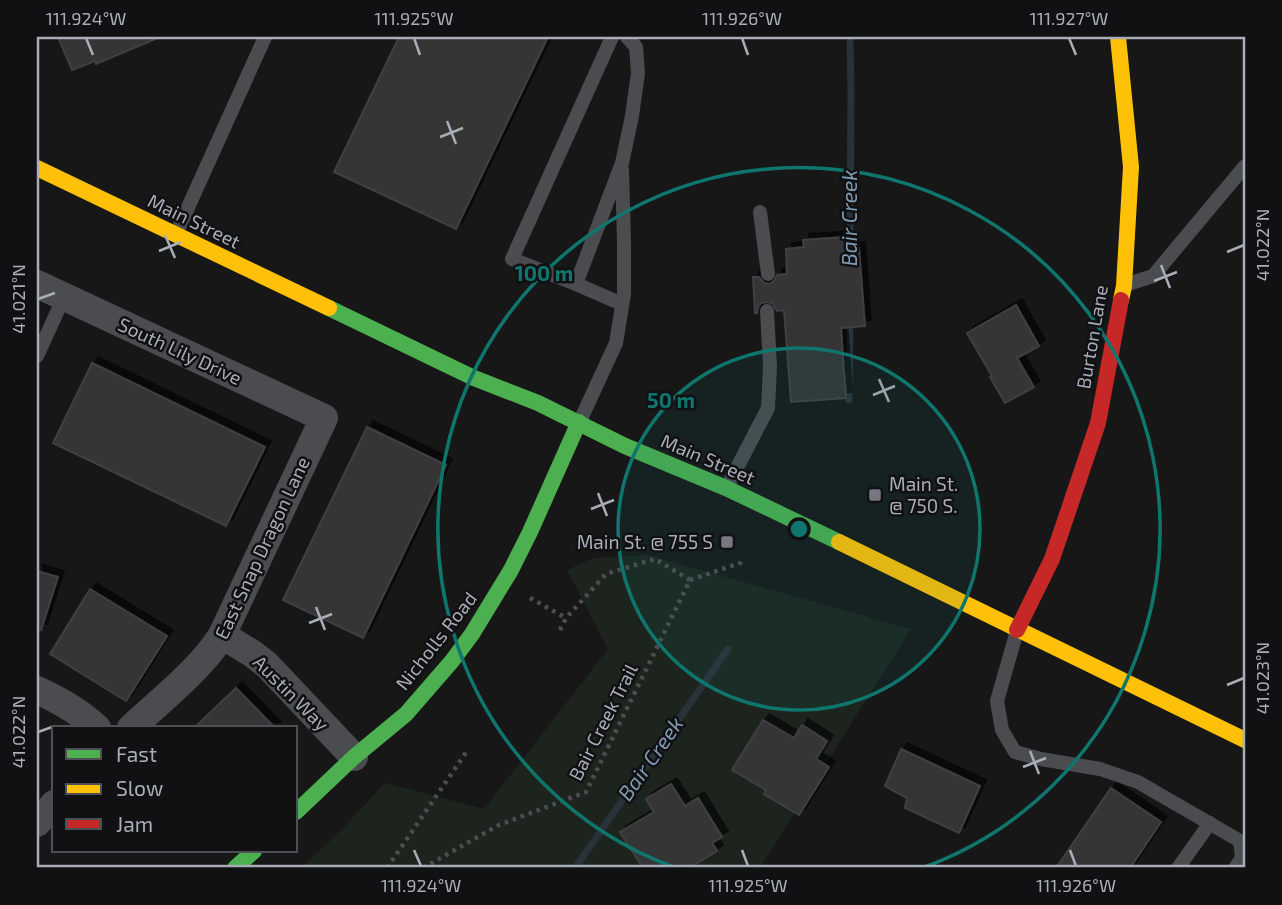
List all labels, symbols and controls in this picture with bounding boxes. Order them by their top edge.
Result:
text: 111.924°W [46,7,126,29]
text: 111.925°W [374,7,454,29]
text: 111.926°W [702,7,782,29]
text: 111.927°W [1030,7,1108,29]
water label: Bair Creek [836,170,861,266]
street label: Main Street [144,188,244,253]
text: 41.022°N [1251,209,1273,281]
text: 100 m [515,260,573,285]
text: 41.021°N [7,264,29,334]
street label: Burton Lane [1071,283,1112,391]
street label: South Lily Drive [115,312,246,389]
text: 50 m [647,387,695,412]
street label: Main Street [658,428,759,489]
street label: East Snap Dragon Lane [209,453,314,643]
place label: Main St. @ 750 S. [889,472,958,517]
marker: Main St. @ 750 S. [867,487,883,503]
centre of rings [787,517,811,541]
place label: Main St. @ 755 S [577,530,713,553]
marker: Main St. @ 755 S [719,534,735,550]
street label: Nicholls Road [390,587,481,694]
text: 41.023°N [1251,642,1273,714]
street label: Austin Way [249,650,334,735]
street label: Bair Creek Trail [563,659,642,784]
text: 41.022°N [7,696,29,768]
water label: Bair Creek [612,711,688,805]
legend [52,726,298,852]
text: Fast [116,741,157,766]
text: Slow [116,775,163,800]
text: Jam [116,811,153,836]
text: 111.924°W [381,874,461,896]
text: 111.925°W [708,874,788,896]
text: 111.926°W [1036,874,1116,896]

